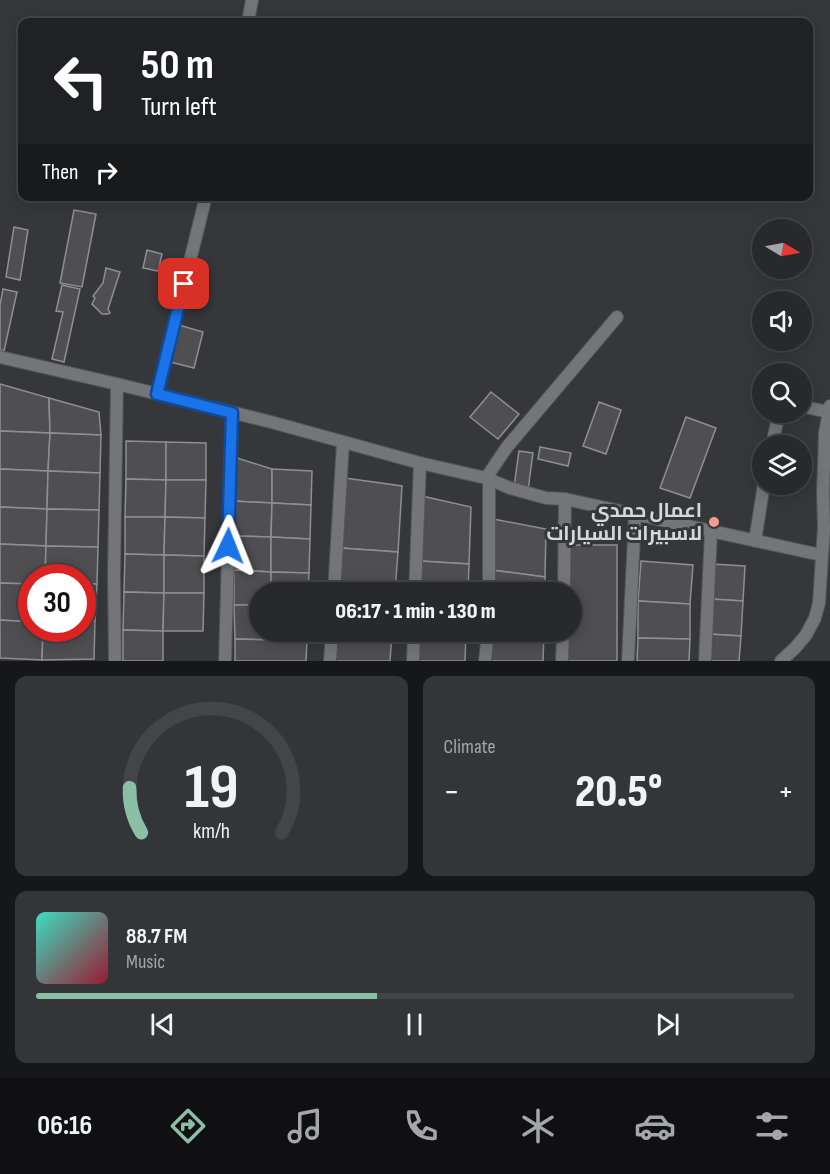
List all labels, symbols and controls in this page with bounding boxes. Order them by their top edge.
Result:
text: 50 m [141,40,214,91]
icon: left [42,42,120,120]
text: Turn left [141,91,217,123]
icon: right [90,156,123,189]
text: Then [42,159,78,186]
north arrow [752,219,812,279]
map controls [752,219,812,495]
pin [158,258,209,309]
icon: arrive [167,267,200,300]
button: sound [752,291,812,351]
button: search [752,363,812,423]
button: layers [752,435,812,495]
place label: اعمال حمدي لاسبيرات السيارات [546,499,702,546]
position arrow [196,514,260,578]
marker: اعمال حمدي لاسبيرات السيارات [707,515,721,529]
speed limit sign: 30 [18,564,96,642]
text: 06:17 · 1 min · 130 m [335,598,496,625]
text: Climate [444,735,496,759]
text: 19 [184,751,238,826]
text: 20.5° [575,765,662,820]
text: − [444,772,460,812]
text: + [778,772,794,812]
text: km/h [193,819,230,844]
text: 88.7 FM [126,923,187,950]
text: Music [126,950,165,974]
icon: previous [146,1008,179,1041]
icon: pause [398,1008,431,1041]
icon: next [651,1008,684,1041]
icon: directions [167,1105,209,1147]
icon: music [284,1105,326,1147]
icon: phone [400,1105,442,1147]
icon: climate [517,1105,559,1147]
icon: car [634,1105,676,1147]
icon: filters [751,1105,793,1147]
text: 06:16 [37,1110,92,1142]

